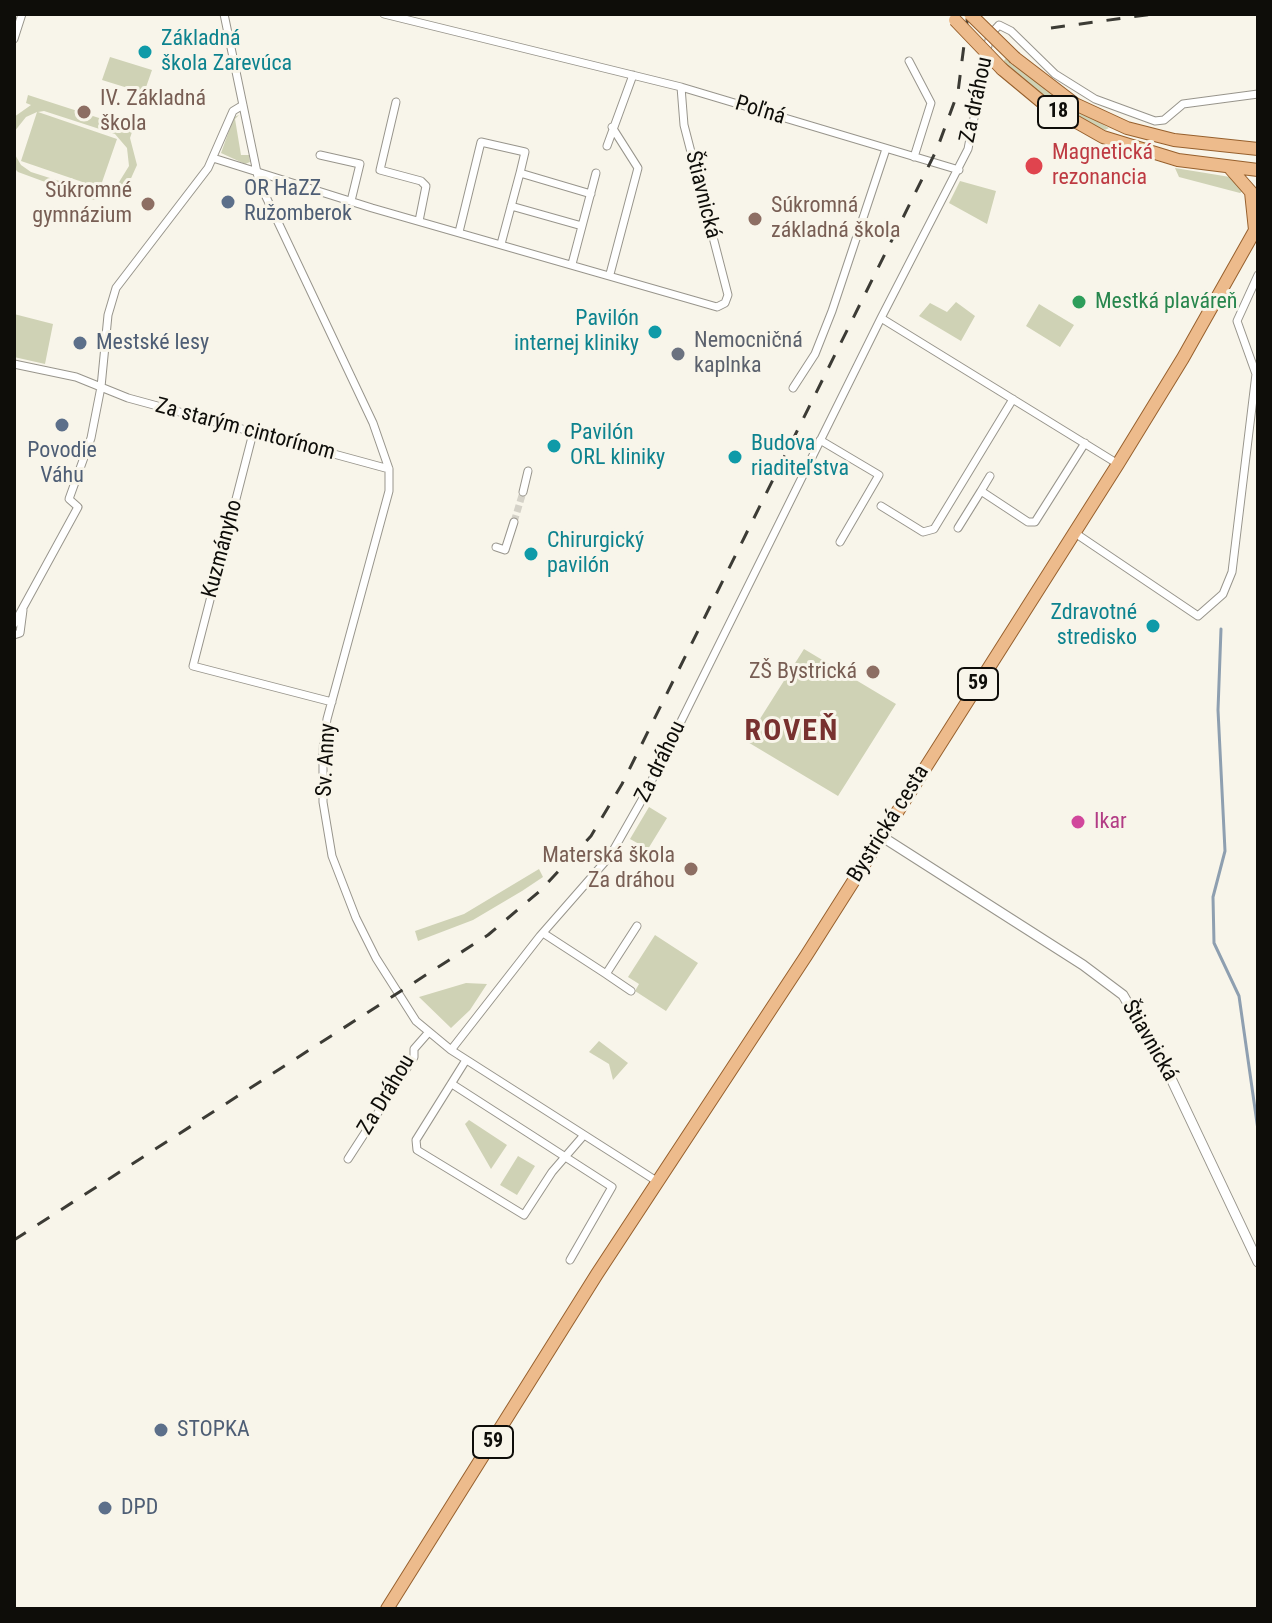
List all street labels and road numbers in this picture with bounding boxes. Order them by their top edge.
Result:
street label: Za dráhou [955,55,999,145]
street label: Poľná [732,91,788,131]
road number: 18 [1038,96,1078,128]
street label: Štiavnická [678,149,726,241]
street label: Za starým cintorínom [152,393,338,467]
street label: Kuzmányho [197,497,249,601]
road number: 59 [958,668,998,700]
street label: Za dráhou [630,717,692,807]
street label: Sv. Anny [312,723,342,797]
street label: Bystrická cesta [843,761,935,887]
street label: Štiavnická [1115,996,1183,1086]
street label: Za Dráhou [353,1050,421,1140]
road number: 59 [473,1426,513,1458]

